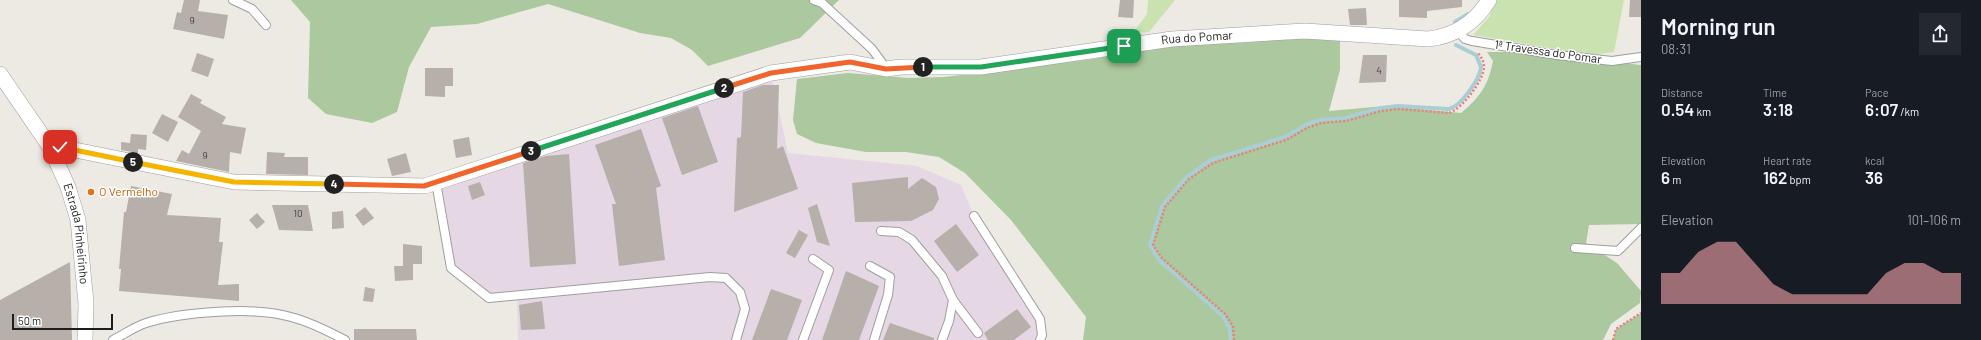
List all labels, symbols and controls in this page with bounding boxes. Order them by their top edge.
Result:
text: Morning run [1661,13,1775,39]
button: share [1919,13,1961,55]
house number: 9 [189,14,195,26]
street label: Rua do Pomar [1160,27,1234,47]
pin [1107,29,1141,63]
icon: arrive [1113,35,1135,57]
street label: 1ª Travessa do Pomar [1494,37,1603,66]
text: 08:31 [1661,41,1691,57]
pin: 1 [913,57,933,77]
text: 1 [921,60,925,73]
house number: 4 [1376,64,1382,76]
pin: 2 [714,78,734,98]
text: 2 [721,81,727,94]
text: Distance [1661,86,1703,99]
text: Time [1763,86,1787,99]
text: Pace [1865,86,1889,99]
text: 0.54 [1661,99,1694,119]
text: 3:18 [1763,99,1793,119]
text: 6:07 [1865,99,1898,119]
text: km [1694,105,1711,118]
text: /km [1898,105,1919,118]
pin [43,130,77,164]
icon: check [49,136,71,158]
pin: 3 [521,141,541,161]
text: 3 [528,144,534,157]
house number: 9 [202,149,208,161]
pin: 5 [123,152,143,172]
text: Elevation [1661,154,1705,167]
text: Heart rate [1763,154,1811,167]
text: kcal [1865,154,1884,167]
text: 5 [130,155,136,168]
text: 6 [1661,167,1670,187]
text: 162 [1763,167,1787,187]
text: 36 [1865,167,1883,187]
text: m [1670,173,1681,186]
text: bpm [1787,173,1811,186]
pin: 4 [324,174,344,194]
text: 4 [331,177,337,190]
street label: Estrada Pinheirinho [61,181,92,285]
place label: O Vermelho [99,184,158,198]
marker: O Vermelho [86,187,96,197]
house number: 10 [293,207,303,219]
text: Elevation [1661,212,1713,228]
text: 101–106 m [1907,212,1961,228]
scale bar [12,312,113,331]
text: 50 m [18,314,41,327]

